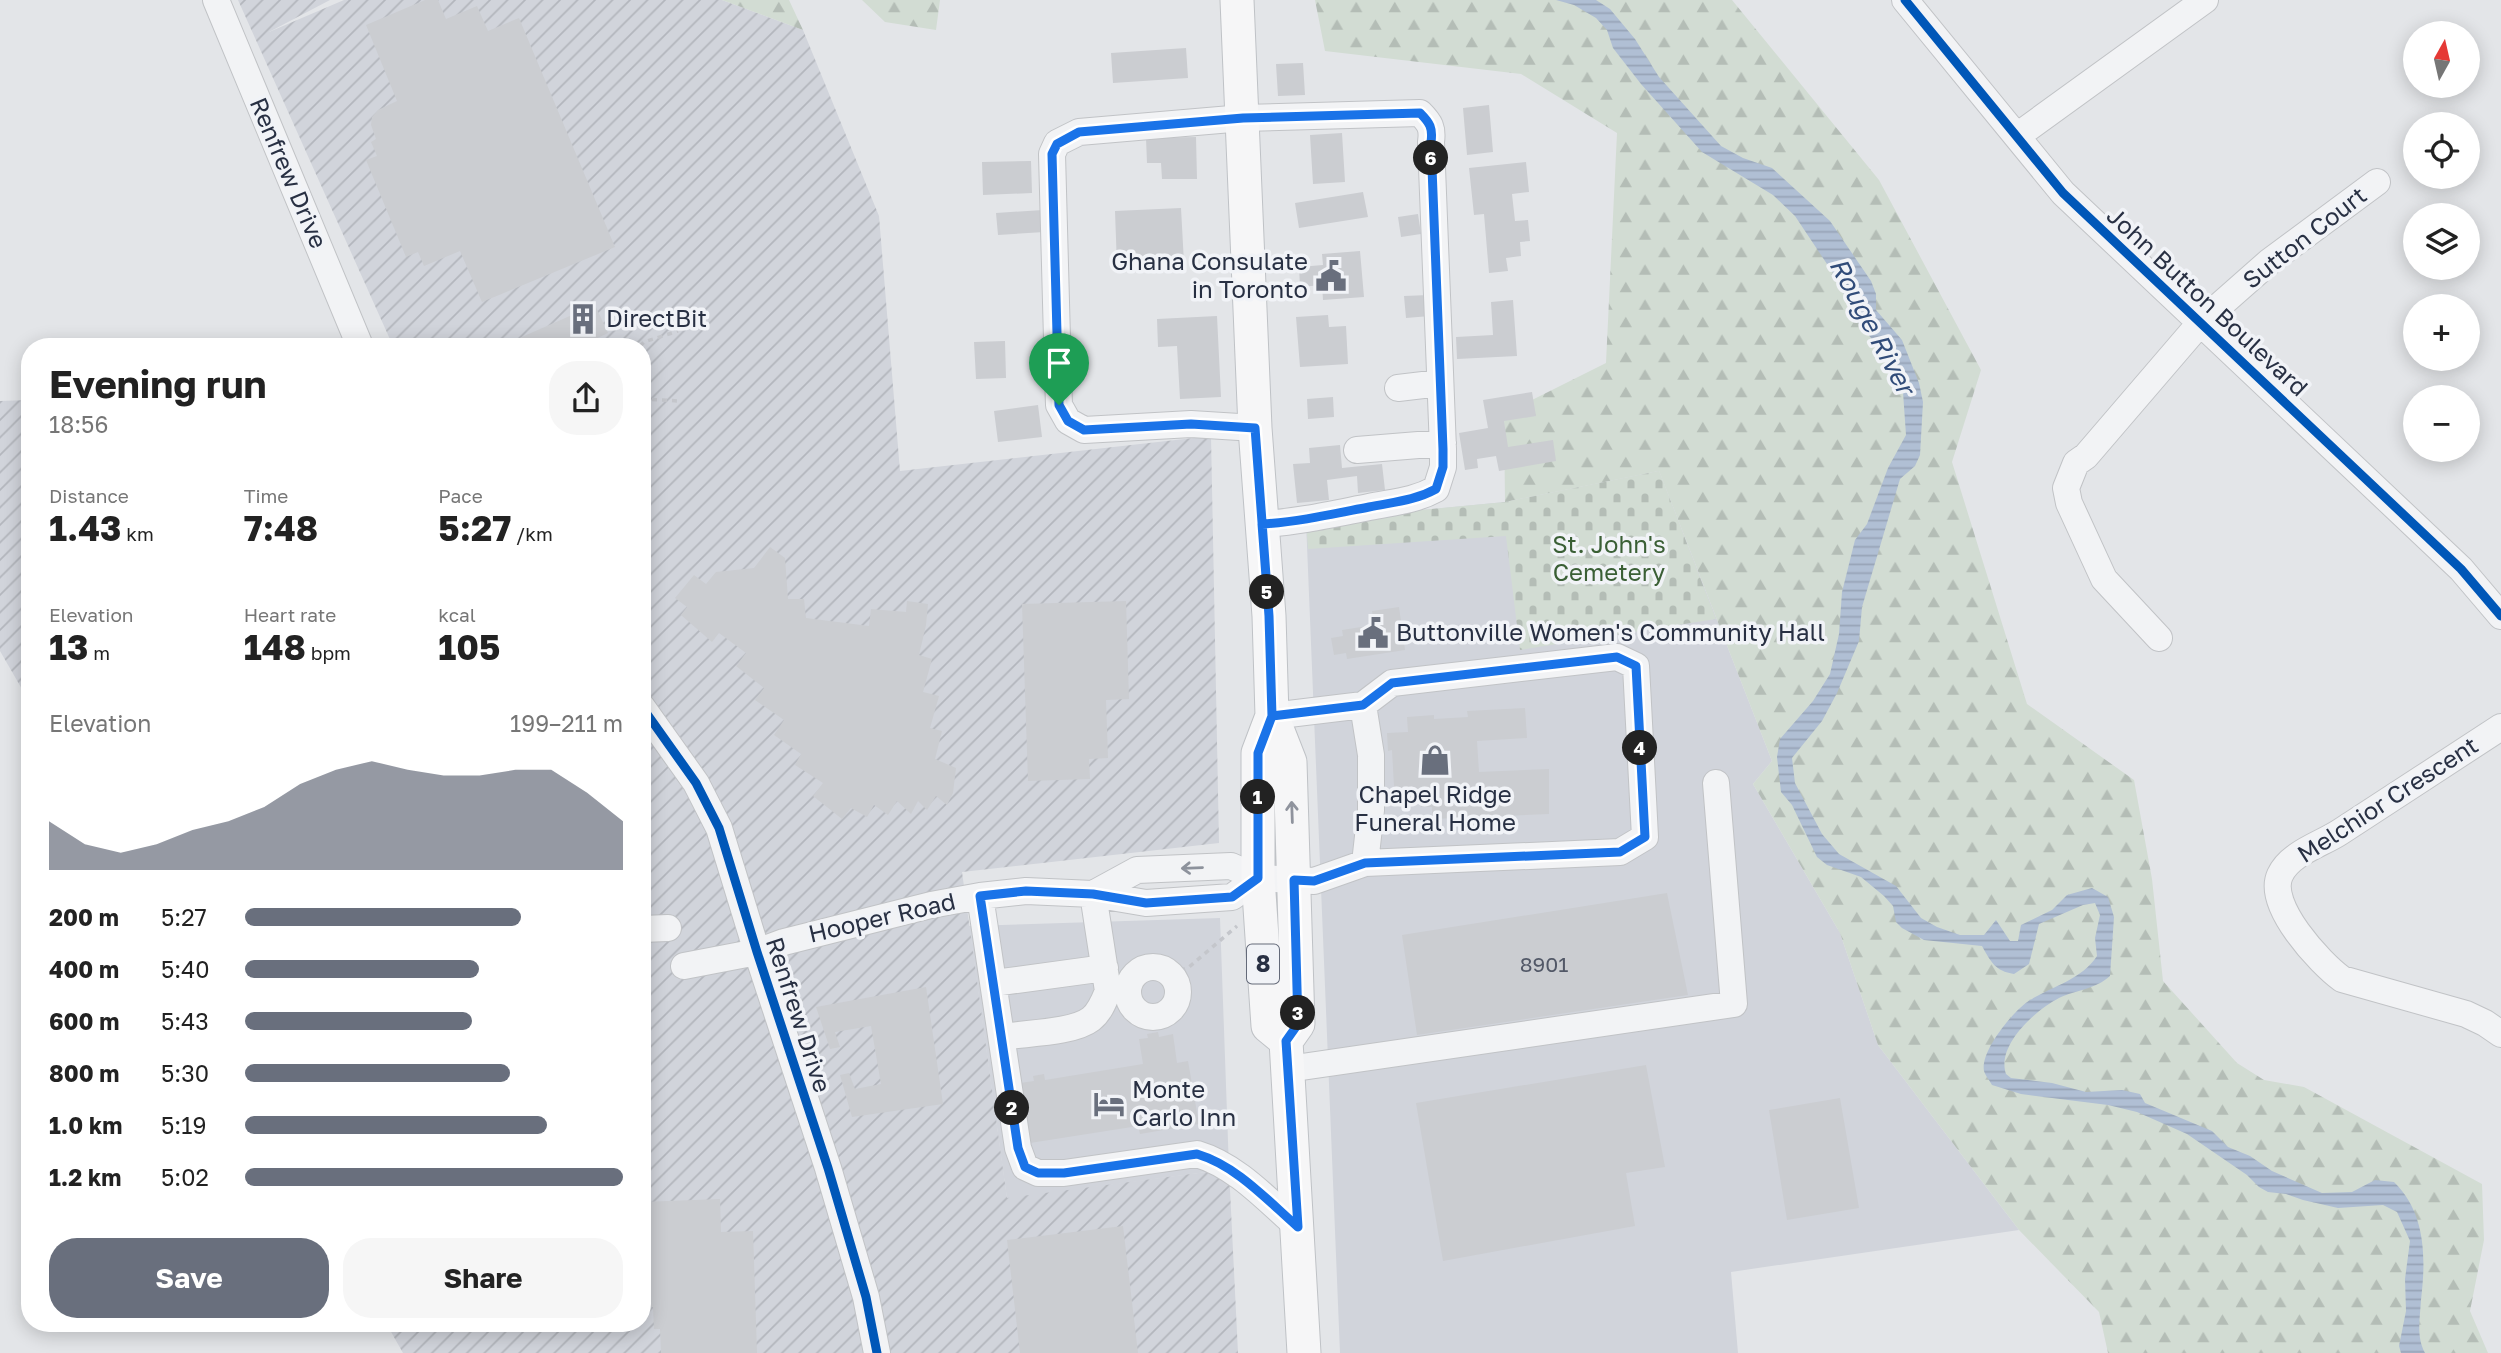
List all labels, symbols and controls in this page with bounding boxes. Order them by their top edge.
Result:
north arrow [2403,21,2480,98]
map controls [2403,21,2480,462]
street label: Renfrew Drive [245,93,334,252]
button: locate [2403,112,2480,189]
pin: 6 [1414,140,1448,176]
text: 6 [1424,146,1437,169]
street label: Sutton Court [2237,180,2372,294]
street label: John Button Boulevard [2102,200,2314,402]
button: layers [2403,203,2480,280]
place label: Ghana Consulate in Toronto [1111,246,1308,303]
water label: Rouge River [1823,252,1923,403]
public building icon: Ghana Consulate in Toronto [1314,259,1348,293]
button: + [2403,294,2480,371]
building icon: DirectBit [566,302,600,336]
place label: DirectBit [606,303,707,332]
pin [1029,333,1089,405]
icon: arrive [1040,344,1078,382]
text: Evening run [49,361,267,406]
button: share [549,361,623,435]
button: − [2403,385,2480,462]
text: 18:56 [49,410,108,438]
text: Distance [49,484,129,507]
text: Time [244,484,288,507]
text: Pace [438,484,483,507]
text: 1.43 [49,507,121,549]
text: 7:48 [244,507,318,549]
text: 5:27 [438,507,511,549]
text: km [121,522,154,545]
text: /km [511,522,553,545]
park label: St. John's Cemetery [1552,529,1666,586]
pin: 5 [1250,574,1284,610]
text: 5 [1261,580,1272,603]
text: Elevation [49,603,134,626]
text: Heart rate [244,603,336,626]
text: kcal [438,603,476,626]
public building icon: Buttonville Women's Community Hall [1356,616,1390,650]
place label: Buttonville Women's Community Hall [1396,617,1825,646]
text: 13 [49,626,88,668]
text: 148 [244,626,306,668]
text: 105 [438,626,500,668]
text: m [88,641,110,664]
text: bpm [306,641,351,664]
text: Elevation [49,709,151,737]
text: 199–211 m [510,709,623,737]
pin: 4 [1622,730,1658,766]
street label: Melchior Crescent [2292,730,2483,868]
text: 4 [1634,736,1645,759]
shop icon: Chapel Ridge Funeral Home [1418,743,1452,777]
place label: Chapel Ridge Funeral Home [1354,779,1516,836]
pin: 1 [1240,780,1276,814]
text: 1 [1253,785,1262,808]
one-way arrow [1285,801,1298,824]
one-way arrow [1181,861,1204,875]
street label: Hooper Road [805,886,958,948]
text: 200 m [49,903,119,931]
text: 5:27 [161,903,207,931]
street label: Renfrew Drive [761,933,838,1096]
road number: 8 [1247,945,1279,984]
house number: 8901 [1520,951,1568,977]
text: 400 m [49,955,119,983]
text: 5:40 [161,955,210,983]
pin: 3 [1280,996,1316,1030]
text: 3 [1292,1001,1303,1024]
text: 600 m [49,1007,119,1035]
text: 5:43 [161,1007,209,1035]
text: 800 m [49,1059,120,1087]
text: 5:30 [161,1059,209,1087]
place label: Monte Carlo Inn [1132,1074,1236,1131]
hotel icon: Monte Carlo Inn [1092,1087,1126,1121]
pin: 2 [995,1090,1030,1126]
text: 2 [1006,1096,1017,1119]
text: 1.0 km [49,1111,122,1139]
text: 5:19 [161,1111,206,1139]
text: 1.2 km [49,1163,121,1191]
text: 5:02 [161,1163,209,1191]
button: Save [49,1238,329,1318]
button: Share [343,1238,623,1318]

